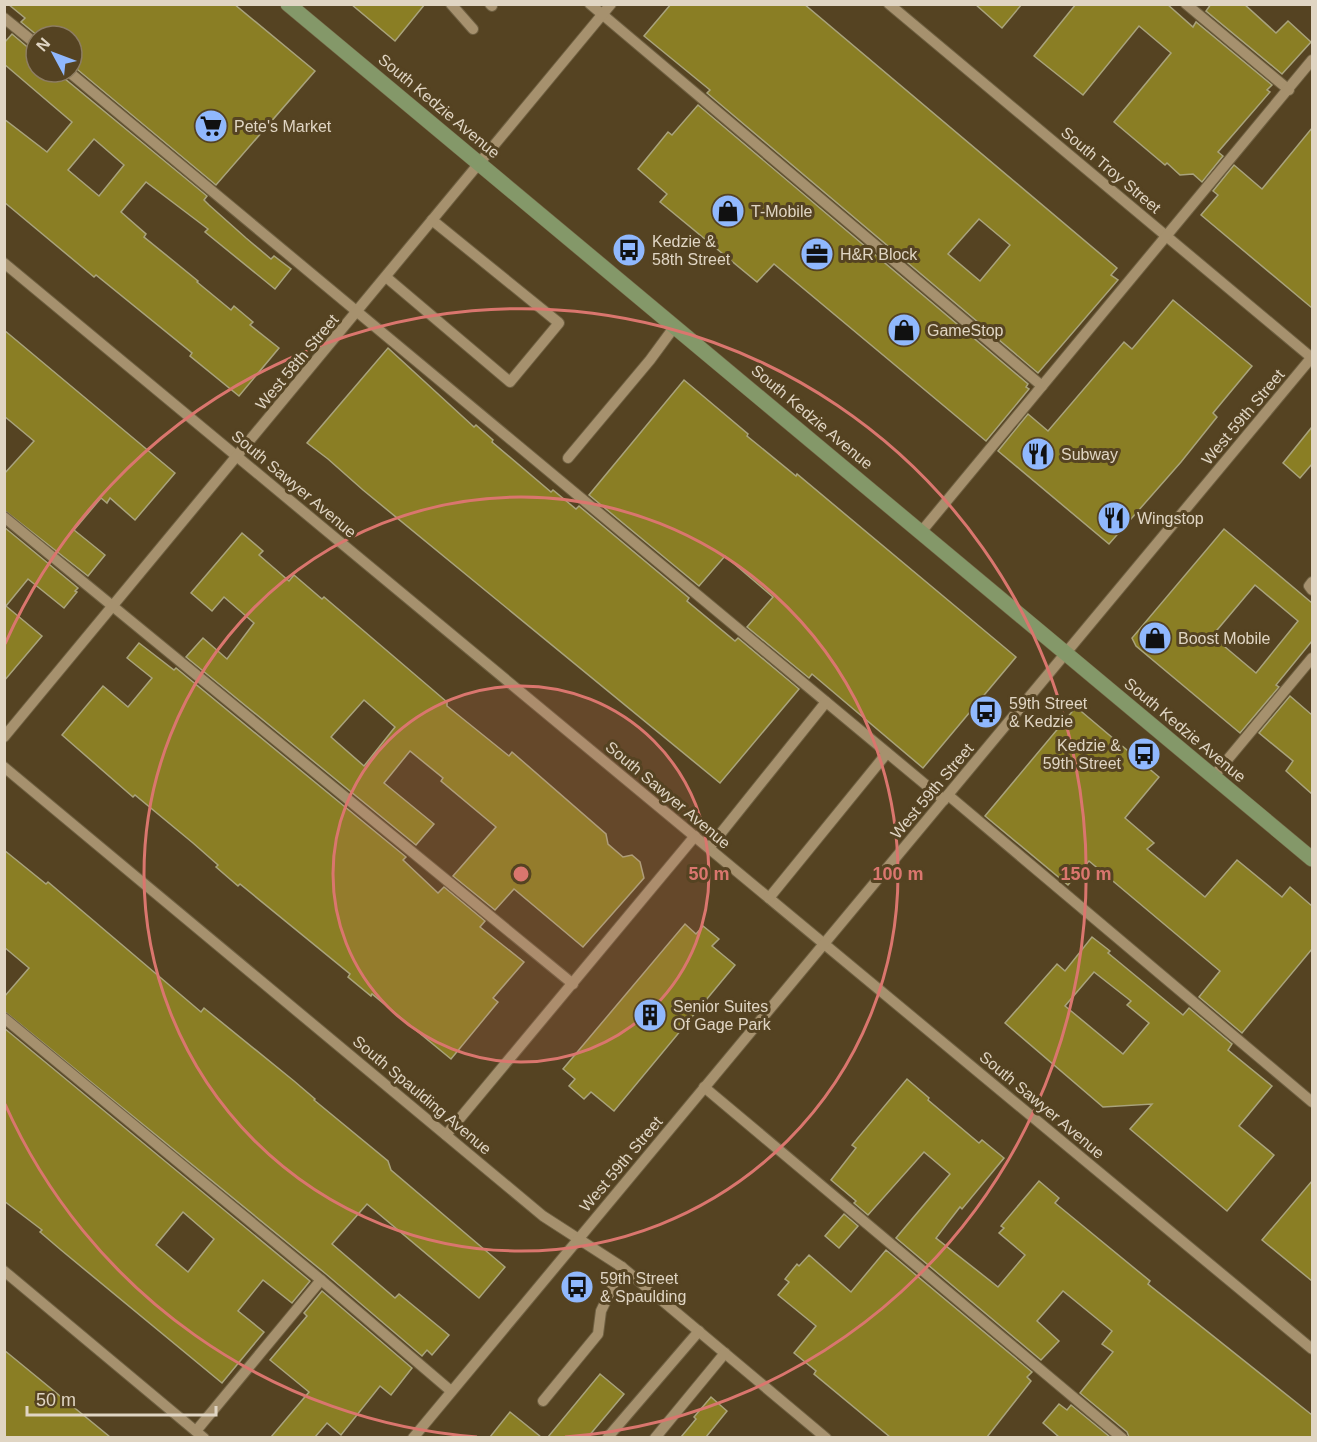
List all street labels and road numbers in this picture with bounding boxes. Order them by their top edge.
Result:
street label: South Kedzie Avenue [375,50,503,162]
street label: South Troy Street [1058,123,1165,217]
street label: West 58th Street [252,311,342,413]
street label: South Kedzie Avenue [748,361,876,473]
street label: West 59th Street [1198,366,1288,468]
street label: South Sawyer Avenue [228,427,360,541]
street label: South Kedzie Avenue [1121,674,1249,786]
street label: South Sawyer Avenue [602,738,734,852]
street label: West 59th Street [887,740,977,842]
street label: South Spaulding Avenue [350,1032,495,1158]
street label: South Sawyer Avenue [976,1048,1108,1162]
street label: West 59th Street [576,1113,666,1215]

